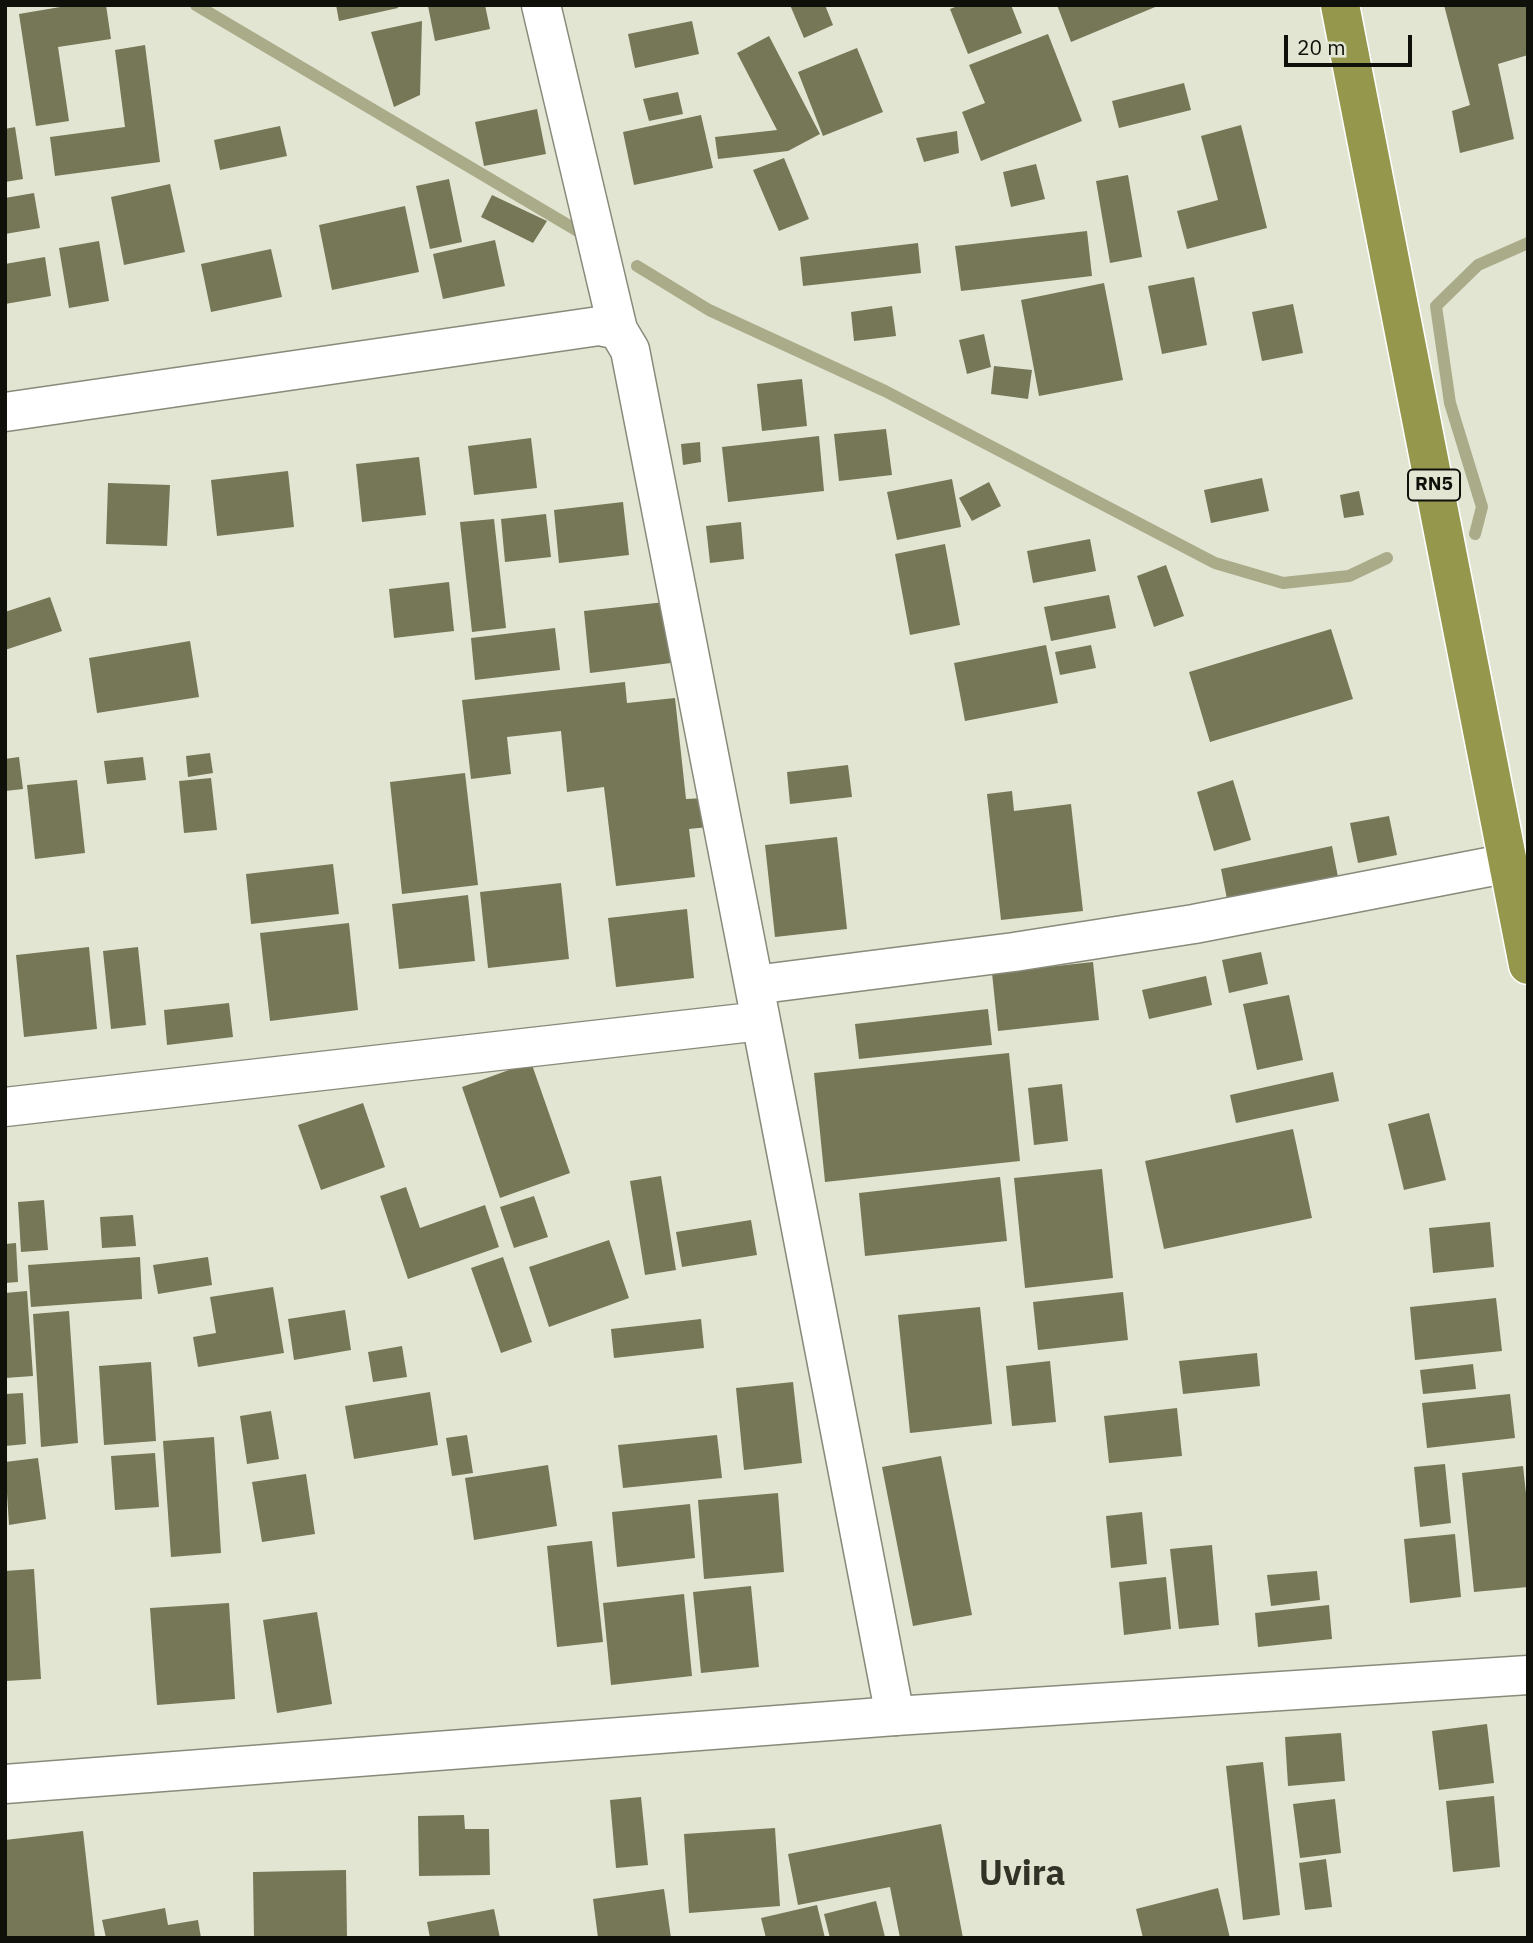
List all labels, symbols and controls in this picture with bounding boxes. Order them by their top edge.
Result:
scale bar [1288,21,1416,65]
text: 20 m [1297,33,1346,61]
road number: RN5 [1408,470,1460,500]
district label: Uvira [979,1854,1065,1896]

